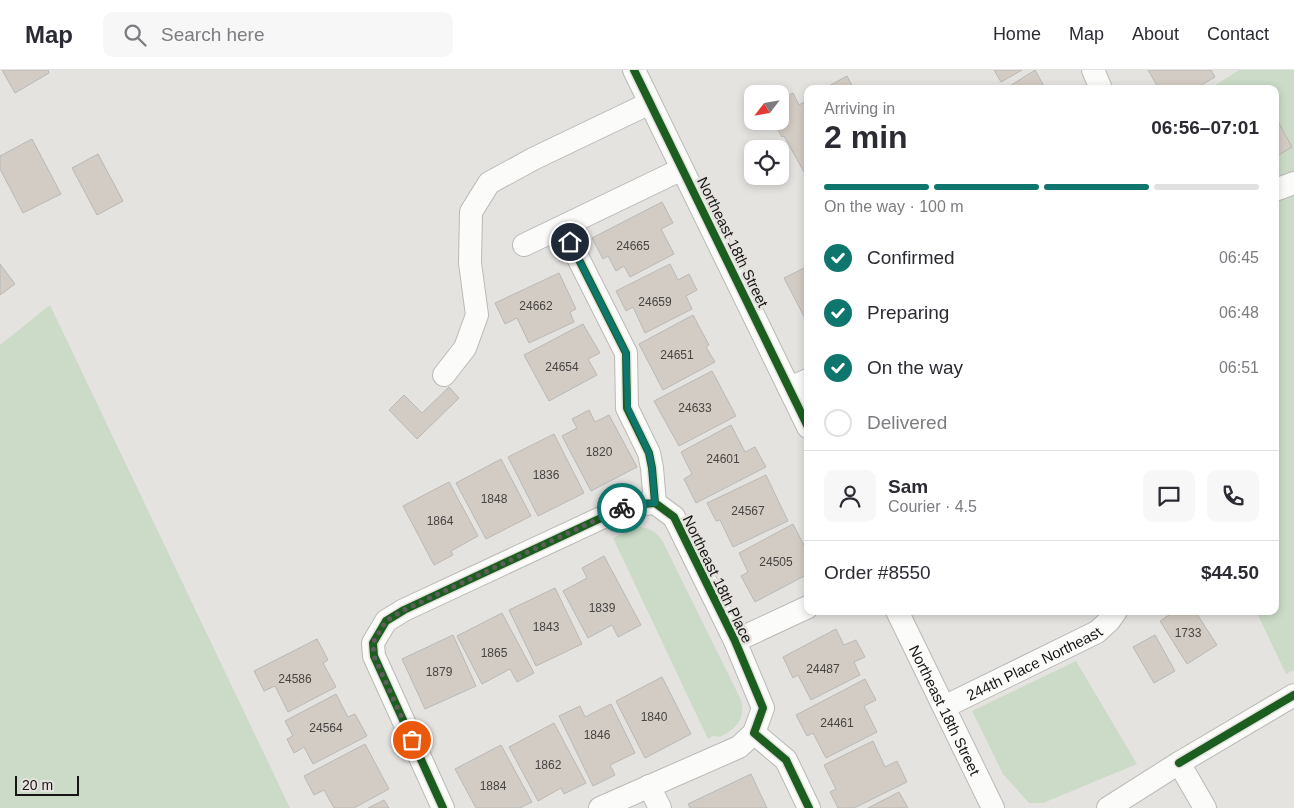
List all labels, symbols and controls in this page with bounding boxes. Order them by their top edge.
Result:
search box [103,12,453,57]
text: Map [25,21,73,48]
icon: search [121,21,149,49]
text: Search here [161,24,265,45]
text: Home [993,24,1041,44]
text: Map [1069,24,1104,44]
text: About [1132,24,1179,44]
text: Contact [1207,24,1269,44]
north arrow [744,85,789,130]
map controls [744,85,789,185]
text: Arriving in [824,100,895,117]
text: 06:56–07:01 [1151,117,1259,138]
text: 2 min [824,119,908,155]
button: locate [744,140,789,185]
street label: Northeast 18th Street [694,174,772,311]
text: On the way · 100 m [824,198,964,215]
pin [549,221,591,263]
icon: home [556,228,584,256]
house number: 24665 [616,239,650,253]
icon: check [824,244,852,272]
text: Confirmed [867,247,955,268]
text: 06:45 [1219,249,1259,266]
house number: 24659 [638,295,672,309]
house number: 24662 [519,299,553,313]
icon: check [824,299,852,327]
text: Preparing [867,302,949,323]
text: 06:48 [1219,304,1259,321]
house number: 24651 [660,348,694,362]
icon: check [824,354,852,382]
text: On the way [867,357,963,378]
text: 06:51 [1219,359,1259,376]
house number: 24654 [545,360,579,374]
house number: 24633 [678,401,712,415]
text: Delivered [867,412,947,433]
house number: 1820 [586,445,613,459]
house number: 24601 [706,452,740,466]
house number: 1836 [533,468,560,482]
button: person [824,470,876,522]
button: chat [1143,470,1195,522]
button: phone [1207,470,1259,522]
text: Sam [888,476,928,497]
courier [597,483,647,533]
house number: 1848 [481,492,508,506]
icon: bike [608,494,636,522]
text: Courier · 4.5 [888,498,977,515]
house number: 24567 [731,504,765,518]
street label: Northeast 18th Place [680,512,756,646]
house number: 1864 [427,514,454,528]
house number: 24505 [759,555,793,569]
text: Order #8550 [824,562,931,583]
text: $44.50 [1201,562,1259,583]
house number: 1839 [589,601,616,615]
house number: 1843 [533,620,560,634]
street label: 244th Place Northeast [963,623,1106,703]
house number: 1733 [1175,626,1202,640]
street label: Northeast 18th Street [906,642,984,778]
house number: 1865 [481,646,508,660]
house number: 24487 [806,662,840,676]
house number: 1879 [426,665,453,679]
house number: 24586 [278,672,312,686]
house number: 1840 [641,710,668,724]
house number: 24461 [820,716,854,730]
pin [391,719,433,761]
house number: 24564 [309,721,343,735]
icon: bag [398,726,426,754]
house number: 1846 [584,728,611,742]
house number: 1862 [535,758,562,772]
scale bar [15,773,79,796]
text: 20 m [22,777,53,793]
house number: 1884 [480,779,507,793]

